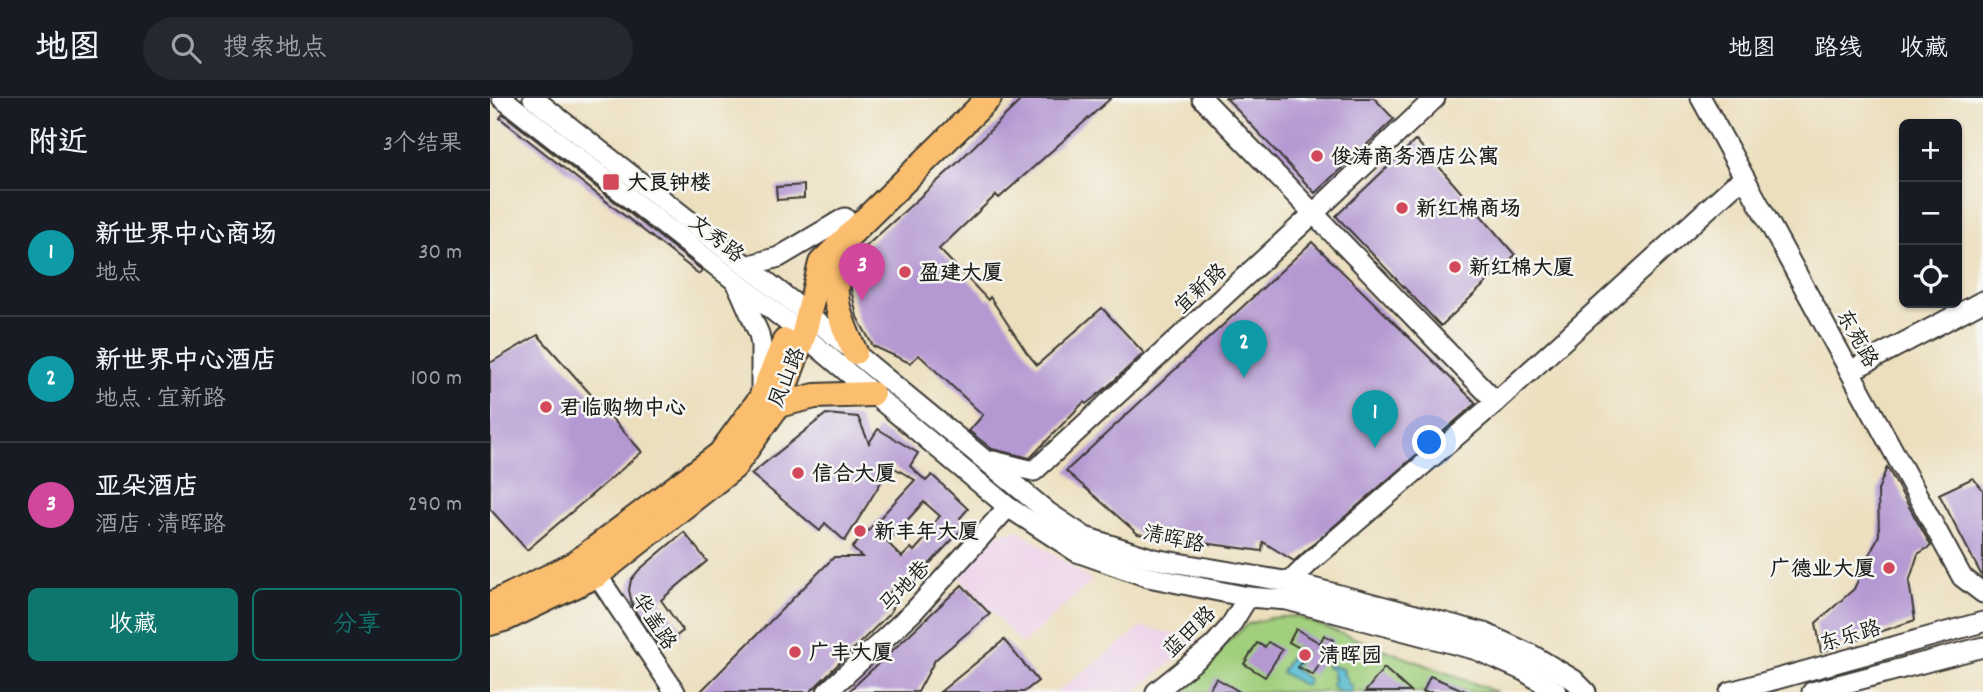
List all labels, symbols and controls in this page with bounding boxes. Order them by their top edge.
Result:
search box [143,17,633,80]
text: 地图 [35,27,101,74]
icon: search [167,29,205,67]
text: 搜索地点 [223,31,327,68]
text: 地图 [1728,33,1776,67]
text: 路线 [1814,33,1862,67]
text: 收藏 [1900,33,1948,67]
map controls [1899,119,1962,308]
button: + [1899,119,1962,182]
text: 附近 [28,124,88,167]
text: 3个结果 [383,129,462,162]
place label: 俊涛商务酒店公寓 [1331,144,1499,174]
marker: 俊涛商务酒店公寓 [1309,148,1325,164]
place label: 大良钟楼 [627,170,711,200]
marker: 大良钟楼 [601,172,621,192]
button: − [1899,182,1962,245]
place label: 新红棉商场 [1416,196,1521,226]
marker: 新红棉商场 [1394,200,1410,216]
street label: 文秀路 [681,209,749,272]
text: 新世界中心商场 [95,218,277,255]
text: 1 [48,237,54,270]
text: 30 m [418,237,462,270]
pin: 3 [839,243,885,301]
button: locate [1899,245,1962,308]
place label: 新红棉大厦 [1469,255,1574,285]
text: 地点 [95,258,141,291]
street label: 宜新路 [1169,258,1235,323]
marker: 新红棉大厦 [1447,259,1463,275]
place label: 盈建大厦 [919,260,1003,290]
marker: 盈建大厦 [897,264,913,280]
street label: 东苑路 [1827,305,1884,374]
pin: 2 [1221,320,1267,378]
street label: 凤山路 [763,343,814,413]
text: 新世界中心酒店 [95,344,277,381]
text: 2 [46,363,56,396]
text: 100 m [411,363,462,396]
text: 地点 · 宜新路 [95,384,226,417]
pin: 1 [1352,390,1398,448]
place label: 君临购物中心 [560,395,686,425]
marker: 君临购物中心 [538,399,554,415]
your location [1412,425,1446,459]
place label: 信合大厦 [812,461,896,491]
marker: 信合大厦 [790,465,806,481]
text: 亚朵酒店 [95,470,199,507]
text: 3 [46,489,56,522]
text: 290 m [408,489,462,522]
text: 酒店 · 清晖路 [95,510,226,543]
place label: 新丰年大厦 [874,519,979,549]
street label: 清晖路 [1139,520,1207,562]
marker: 新丰年大厦 [852,523,868,539]
street label: 马地巷 [873,555,939,621]
place label: 广德业大厦 [1770,556,1875,586]
marker: 广德业大厦 [1881,560,1897,576]
button: 收藏 [28,588,238,661]
button: 分享 [252,588,462,661]
street label: 华盖路 [623,588,682,657]
street label: 蓝田路 [1158,600,1224,666]
street label: 东乐路 [1816,615,1885,661]
place label: 广丰大厦 [809,640,893,670]
place label: 清晖园 [1319,643,1382,673]
marker: 广丰大厦 [787,644,803,660]
marker: 清晖园 [1297,647,1313,663]

